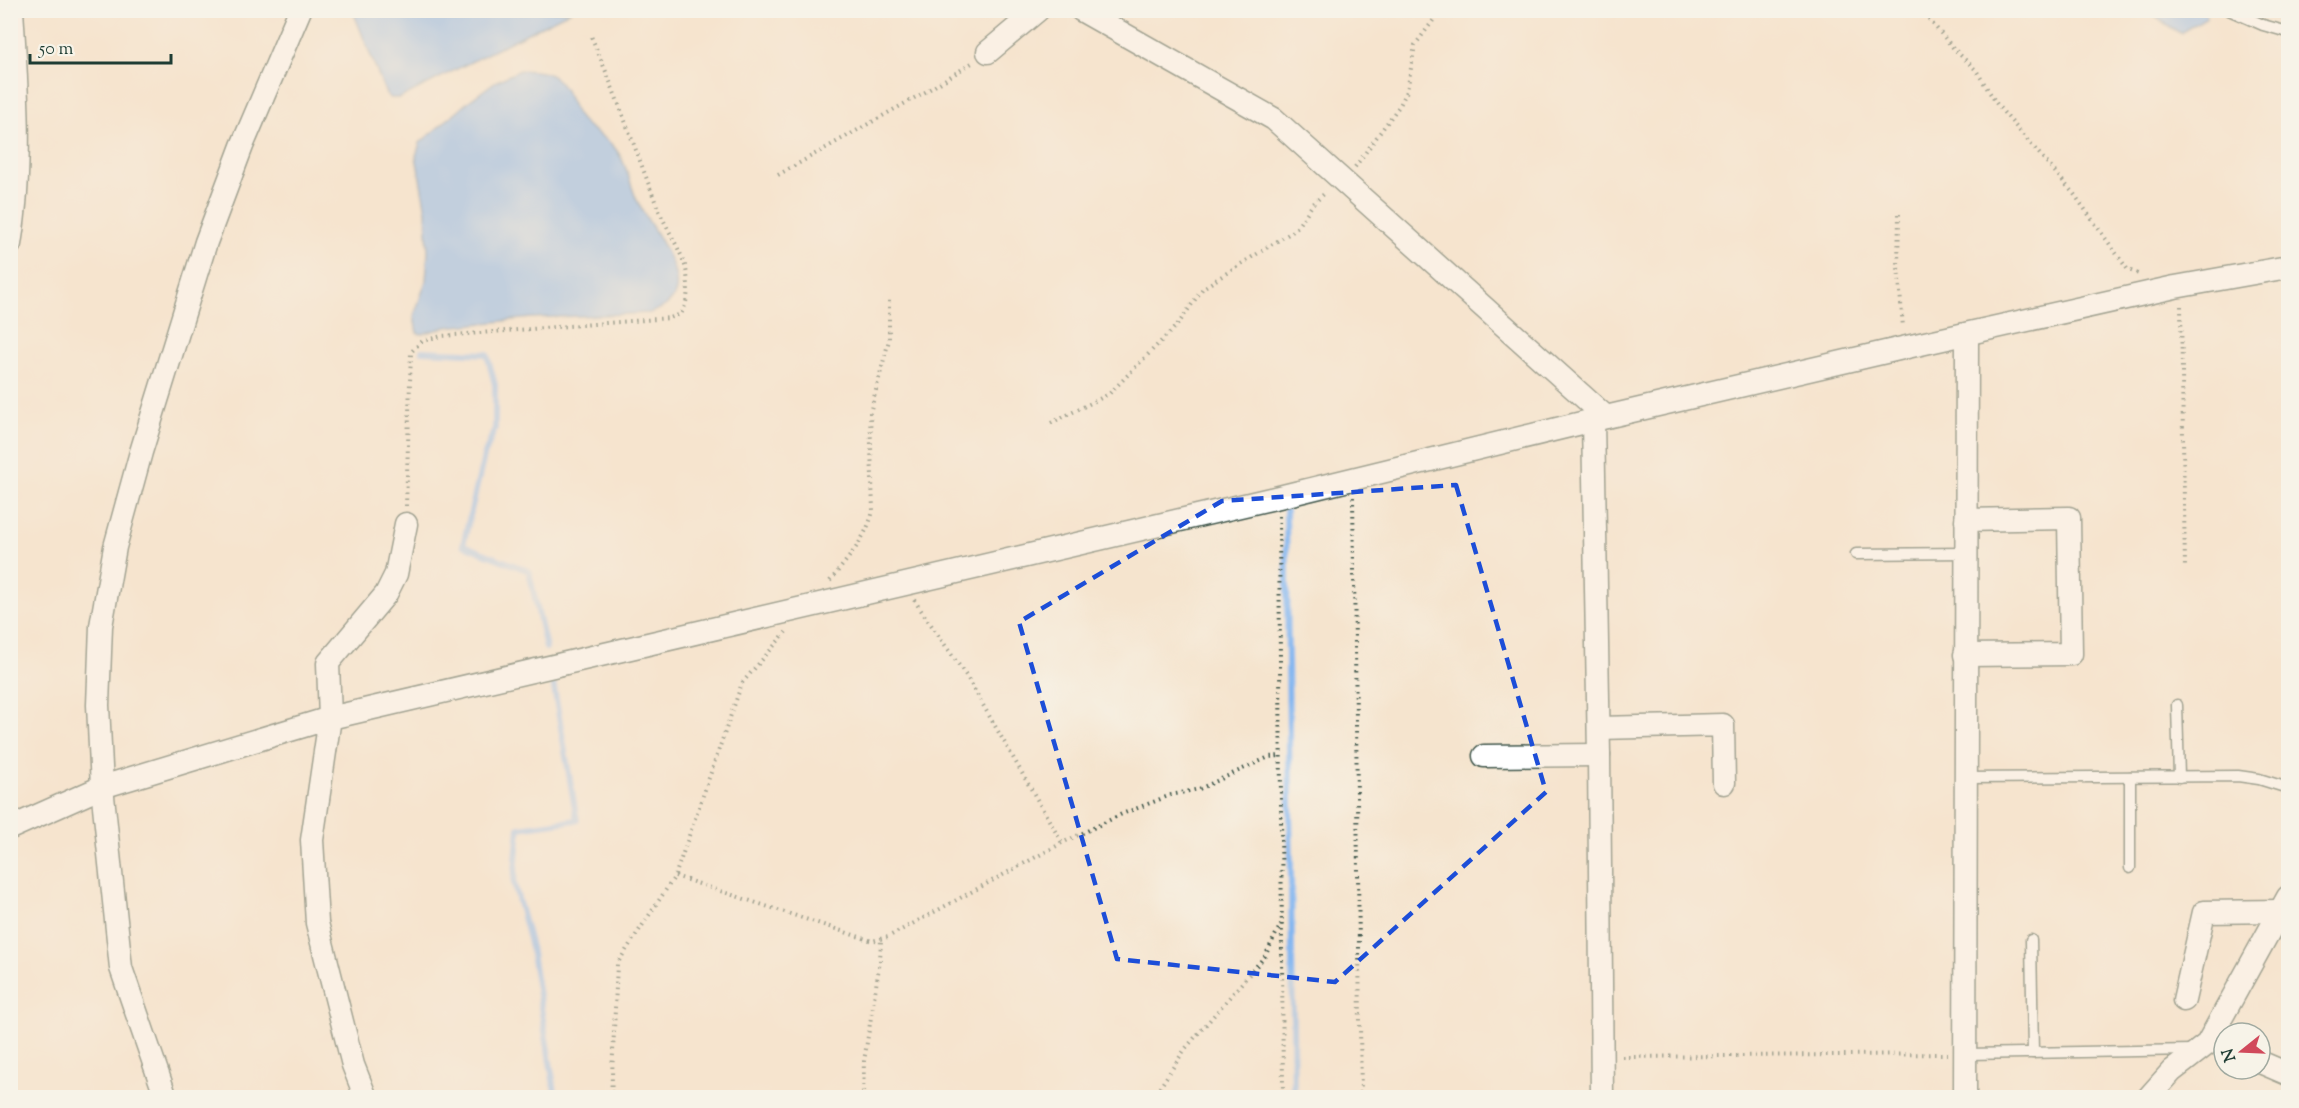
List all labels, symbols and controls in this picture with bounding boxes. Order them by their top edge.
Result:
scale bar [30,27,171,65]
text: 50 m [38,37,74,63]
north arrow [2212,1021,2272,1081]
text: N [2217,1045,2243,1064]

